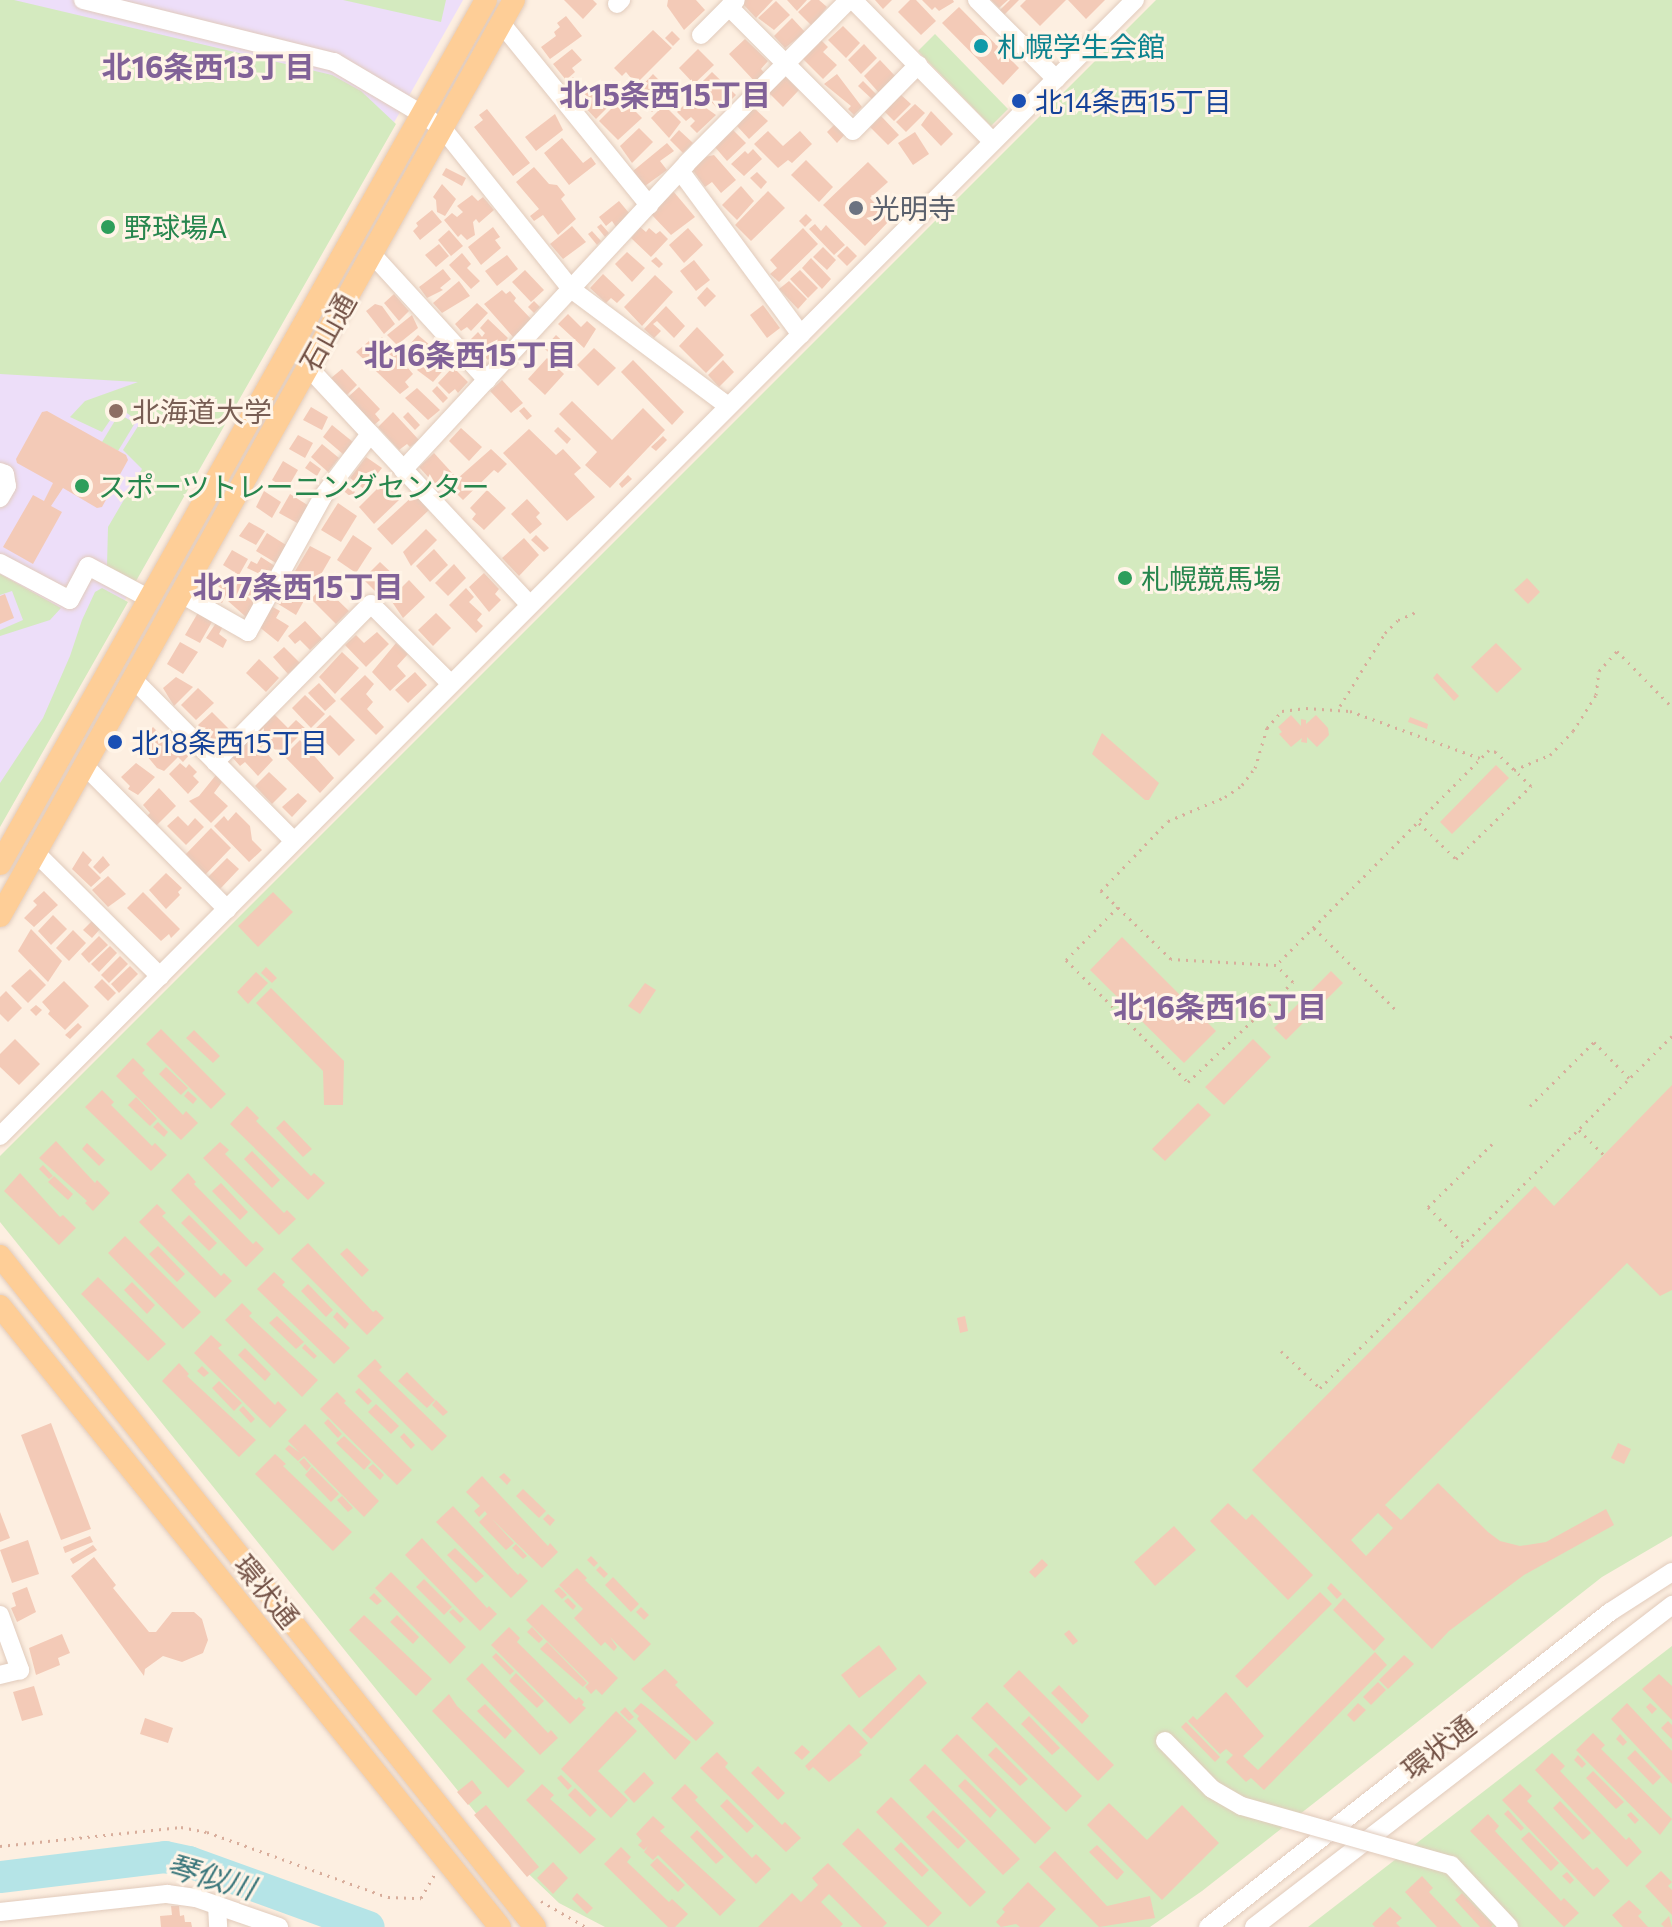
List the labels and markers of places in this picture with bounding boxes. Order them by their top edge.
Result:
place label: 札幌学生会館 [997,29,1165,63]
marker: 札幌学生会館 [972,37,990,55]
place label: 北14条西15丁目 [1035,84,1232,118]
marker: 北14条西15丁目 [1010,92,1028,110]
place label: 光明寺 [872,191,956,225]
marker: 光明寺 [847,199,865,217]
place label: 野球場A [124,210,227,244]
marker: 野球場A [99,218,117,236]
place label: 北海道大学 [132,394,272,428]
marker: 北海道大学 [107,402,125,420]
place label: スポーツトレーニングセンター [98,469,490,503]
marker: スポーツトレーニングセンター [73,477,91,495]
place label: 札幌競馬場 [1141,561,1281,595]
marker: 札幌競馬場 [1116,569,1134,587]
place label: 北18条西15丁目 [131,725,328,759]
marker: 北18条西15丁目 [106,733,124,751]

